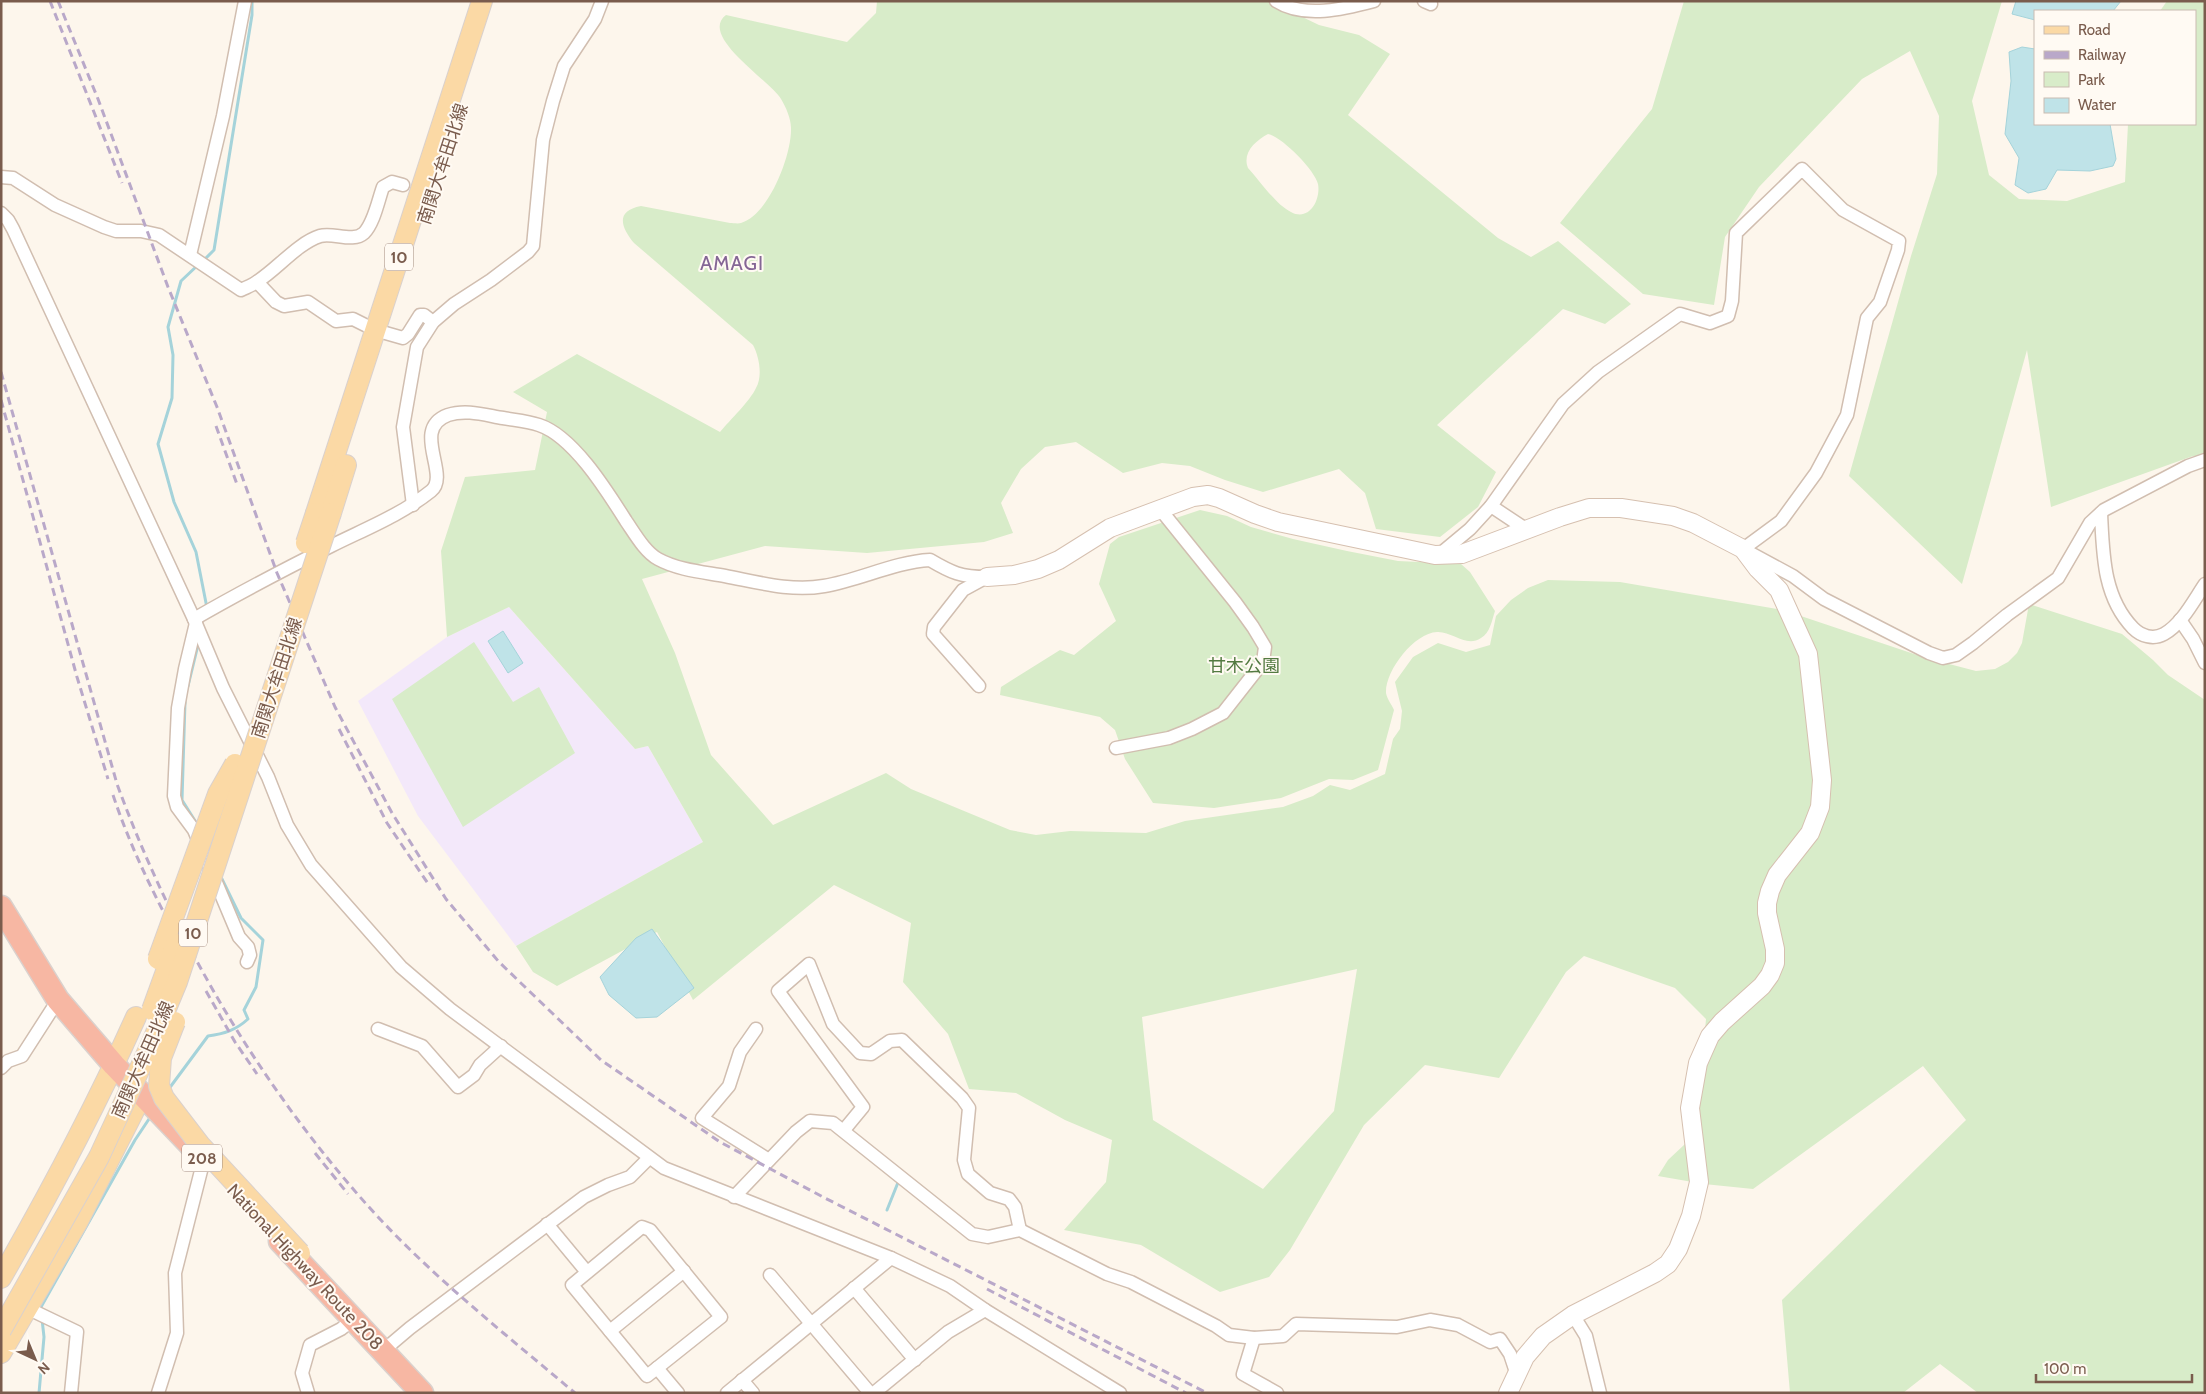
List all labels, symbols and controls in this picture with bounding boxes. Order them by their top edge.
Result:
legend [2034,10,2196,125]
text: Road [2078,21,2111,39]
text: Railway [2078,46,2127,64]
text: Park [2078,71,2105,89]
text: Water [2078,96,2116,114]
street label: 南関大牟田北線 [413,101,473,227]
road number: 10 [385,243,413,270]
district label: AMAGI [700,251,764,275]
street label: 南関大牟田北線 [247,615,307,741]
park label: 甘木公園 [1208,655,1280,677]
road number: 10 [179,920,207,946]
street label: 南関大牟田北線 [107,998,179,1122]
road number: 208 [182,1144,222,1172]
street label: National Highway Route 208 [222,1179,388,1355]
north arrow [10,1334,60,1384]
scale bar [2036,1352,2192,1384]
text: N [34,1358,54,1378]
text: 100 m [2044,1360,2086,1378]

